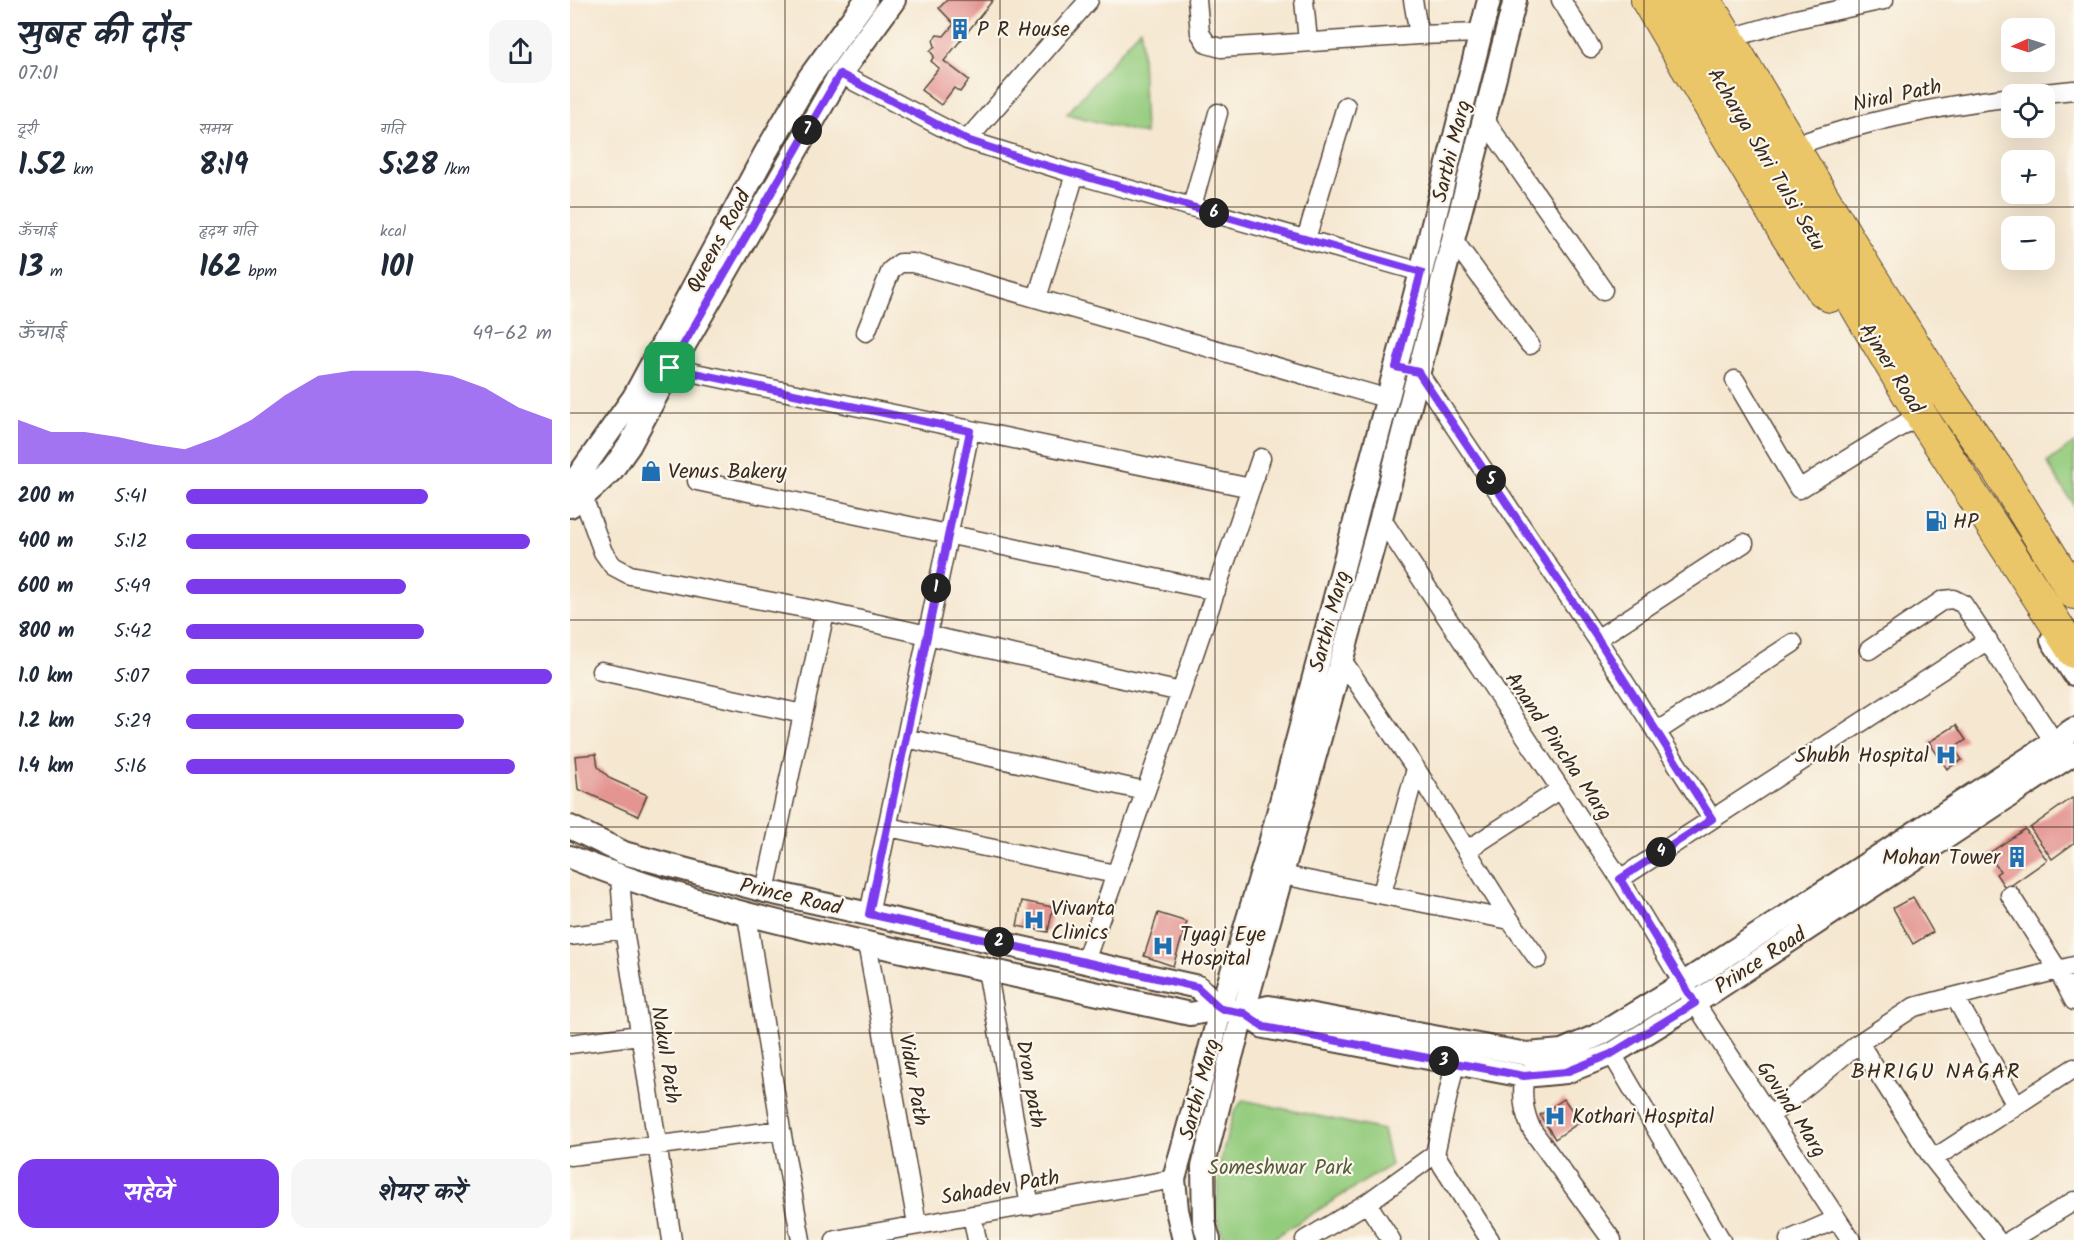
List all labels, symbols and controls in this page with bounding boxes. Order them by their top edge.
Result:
text: सुबह की दौड़ [18,9,187,62]
place label: P R House [977,14,1070,47]
building icon: P R House [948,17,972,41]
north arrow [2001,18,2055,72]
map controls [2001,18,2055,270]
button: share [489,20,552,83]
text: 07:01 [18,58,58,90]
street label: Acharya Shri Tulsi Setu [1698,62,1834,258]
street label: Niral Path [1850,71,1945,122]
button: locate [2001,84,2055,138]
street label: Sarthi Marg [1424,97,1481,206]
pin: 7 [792,115,822,145]
text: दूरी [18,117,37,142]
text: समय [199,117,231,142]
text: गति [380,117,404,142]
text: 7 [803,117,811,142]
text: 1.52 [18,142,67,190]
text: 8:19 [199,142,248,190]
text: 5:28 [380,142,438,190]
button: + [2001,150,2055,204]
text: km [67,157,94,182]
text: /km [438,157,470,182]
street label: Queens Road [678,184,761,299]
pin: 6 [1199,198,1229,228]
text: 6 [1210,200,1218,225]
button: − [2001,216,2055,270]
text: ऊँचाई [18,219,56,244]
text: हृदय गति [199,219,256,244]
text: kcal [380,219,406,244]
text: 13 [18,244,43,292]
text: 162 [199,244,242,292]
text: 101 [380,244,414,292]
text: m [43,259,63,284]
text: bpm [242,259,277,284]
street label: Ajmer Road [1850,317,1932,421]
text: ऊँचाई [18,318,66,350]
text: 49–62 m [472,318,552,350]
pin [644,342,695,393]
icon: arrive [653,351,686,384]
place label: Venus Bakery [668,456,787,489]
shop icon: Venus Bakery [639,459,663,483]
pin: 5 [1476,465,1506,495]
text: 5 [1487,467,1495,492]
text: 200 m [18,481,74,513]
text: 5:41 [114,481,147,513]
place label: HP [1953,506,1979,539]
fuel station icon: HP [1924,509,1948,533]
text: 400 m [18,526,74,558]
text: 5:12 [114,526,148,558]
street label: Sarthi Marg [1301,567,1360,676]
text: 600 m [18,571,73,603]
text: 5:49 [114,571,150,603]
pin: 1 [921,573,951,603]
text: 1 [934,575,938,600]
text: 800 m [18,616,74,648]
text: 5:42 [114,616,152,648]
text: 1.0 km [18,661,73,693]
text: 5:07 [114,661,149,693]
street label: Anand Pincha Marg [1496,666,1620,828]
text: 1.2 km [18,706,74,738]
text: 5:29 [114,706,151,738]
place label: Shubh Hospital [1795,740,1929,773]
hospital icon: Shubh Hospital [1934,743,1958,767]
text: 1.4 km [18,751,74,783]
text: 5:16 [114,751,147,783]
pin: 4 [1646,837,1676,867]
text: 4 [1657,839,1665,864]
place label: Mohan Tower [1882,842,2001,875]
building icon: Mohan Tower [2005,845,2029,869]
street label: Prince Road [736,870,845,925]
place label: Vivanta Clinics [1051,893,1115,950]
hospital icon: Vivanta Clinics [1022,908,1046,932]
place label: Tyagi Eye Hospital [1180,919,1266,976]
street label: Prince Road [1708,919,1814,1003]
pin: 2 [984,927,1014,957]
text: 2 [994,929,1004,954]
hospital icon: Tyagi Eye Hospital [1151,934,1175,958]
street label: Nakul Path [641,1004,688,1106]
street label: Vidur Path [888,1032,937,1129]
street label: Sarthi Marg [1171,1035,1230,1144]
street label: Dron path [1006,1038,1053,1131]
pin: 3 [1429,1046,1459,1076]
text: 3 [1440,1048,1448,1073]
street label: Govind Marg [1747,1055,1834,1165]
district label: BHRIGU NAGAR [1851,1055,2021,1090]
place label: Kothari Hospital [1572,1101,1714,1134]
hospital icon: Kothari Hospital [1543,1104,1567,1128]
park label: Someshwar Park [1208,1152,1352,1185]
button: सहेजें [18,1159,279,1228]
button: शेयर करें [291,1159,552,1228]
street label: Sahadev Path [938,1162,1062,1215]

